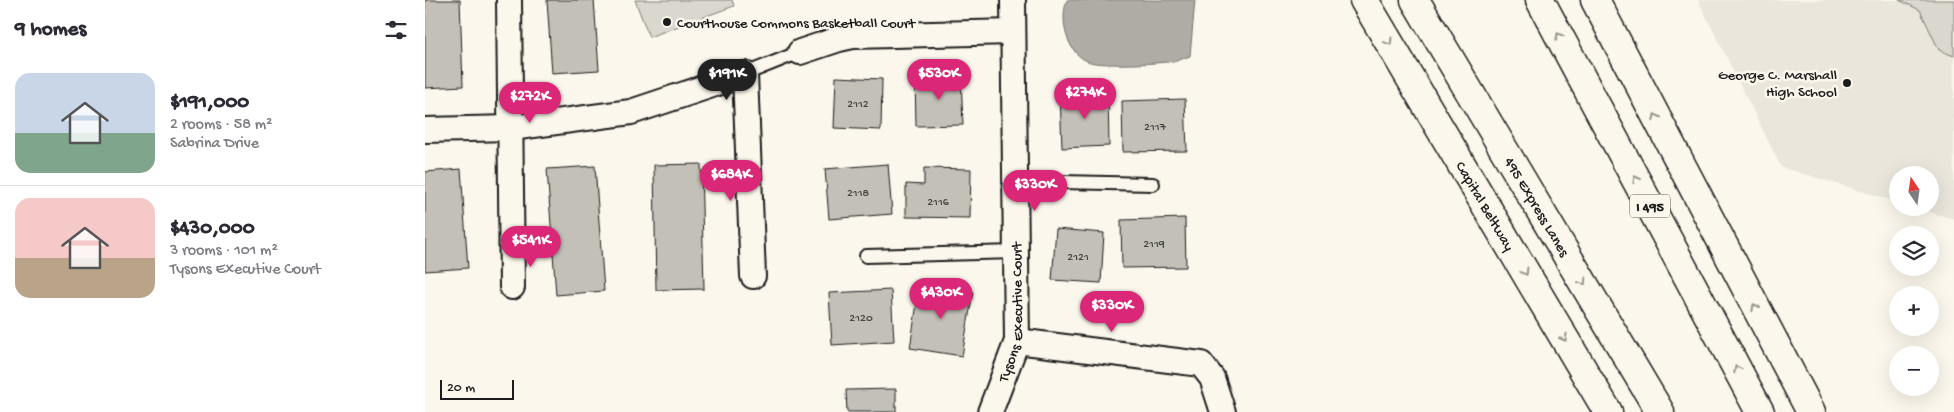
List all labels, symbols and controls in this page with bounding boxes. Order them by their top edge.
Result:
place label: Courthouse Commons Basketball Court [677,15,917,33]
icon: filters [382,16,410,44]
marker: Courthouse Commons Basketball Court [661,16,673,28]
text: 9 homes [15,18,86,43]
one-way arrow [1556,32,1566,41]
one-way arrow [1382,36,1392,45]
pin: $191K [692,58,762,101]
pin: $530K [904,58,974,101]
text: $191K [709,65,745,84]
text: $530K [918,65,960,84]
place label: George C. Marshall High School [1718,67,1837,102]
marker: George C. Marshall High School [1841,77,1853,89]
pin: $274K [1050,78,1120,120]
pin: $272K [495,82,565,124]
text: $274K [1065,84,1105,103]
text: $272K [510,88,550,107]
text: $191,000 [170,91,249,116]
icon: home [55,93,115,153]
house number: 2112 [847,98,869,112]
one-way arrow [1652,113,1662,122]
text: 2 rooms · 58 m² [170,116,272,135]
house number: 2117 [1144,121,1167,135]
text: Sabrina Drive [170,135,259,154]
street label: 495 Express Lanes [1499,154,1573,261]
street label: Capital Beltway [1451,159,1518,255]
pin: $684K [696,160,766,202]
text: $684K [711,166,751,185]
north arrow [1889,166,1939,216]
map controls [1889,166,1939,396]
pin: $330K [1000,170,1070,212]
text: $330K [1014,176,1056,195]
one-way arrow [1632,176,1642,185]
house number: 2118 [847,187,869,201]
road number: I 495 [1630,195,1670,218]
house number: 2116 [927,196,950,210]
text: $430,000 [170,217,255,242]
icon: home [55,218,115,278]
pin: $541K [496,226,566,268]
button: layers [1889,226,1939,276]
text: $541K [512,232,550,251]
house number: 2119 [1143,238,1165,252]
street label: Tysons Executive Court [995,240,1028,386]
text: 3 rooms · 101 m² [170,242,278,261]
house number: 2121 [1067,251,1089,265]
text: Tysons Executive Court [170,261,321,280]
one-way arrow [1519,266,1529,275]
one-way arrow [1576,276,1586,285]
pin: $430K [906,278,976,320]
text: $430K [921,284,961,303]
button: + [1889,286,1939,336]
pin: $330K [1077,290,1147,333]
text: $330K [1091,297,1133,316]
one-way arrow [1751,304,1761,313]
house number: 2120 [849,312,873,326]
one-way arrow [1558,332,1568,341]
button: − [1889,346,1939,396]
one-way arrow [1733,365,1743,374]
scale bar [440,377,514,400]
text: 20 m [447,380,475,397]

